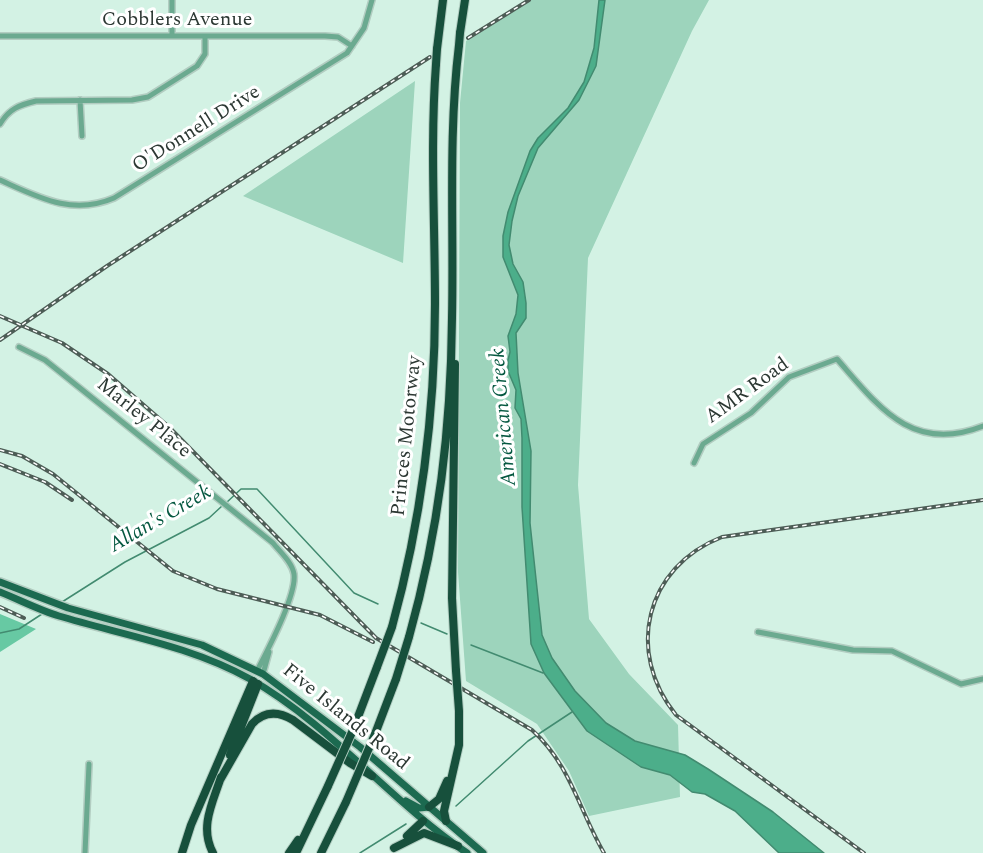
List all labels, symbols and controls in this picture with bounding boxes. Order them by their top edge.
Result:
street label: Cobblers Avenue [102,9,252,33]
street label: O'Donnell Drive [129,81,265,179]
water label: American Creek [486,347,524,487]
street label: Princes Motorway [388,354,428,518]
street label: AMR Road [702,354,794,430]
street label: Marley Place [91,374,195,464]
water label: Allan's Creek [105,481,217,559]
street label: Five Islands Road [277,660,413,776]

